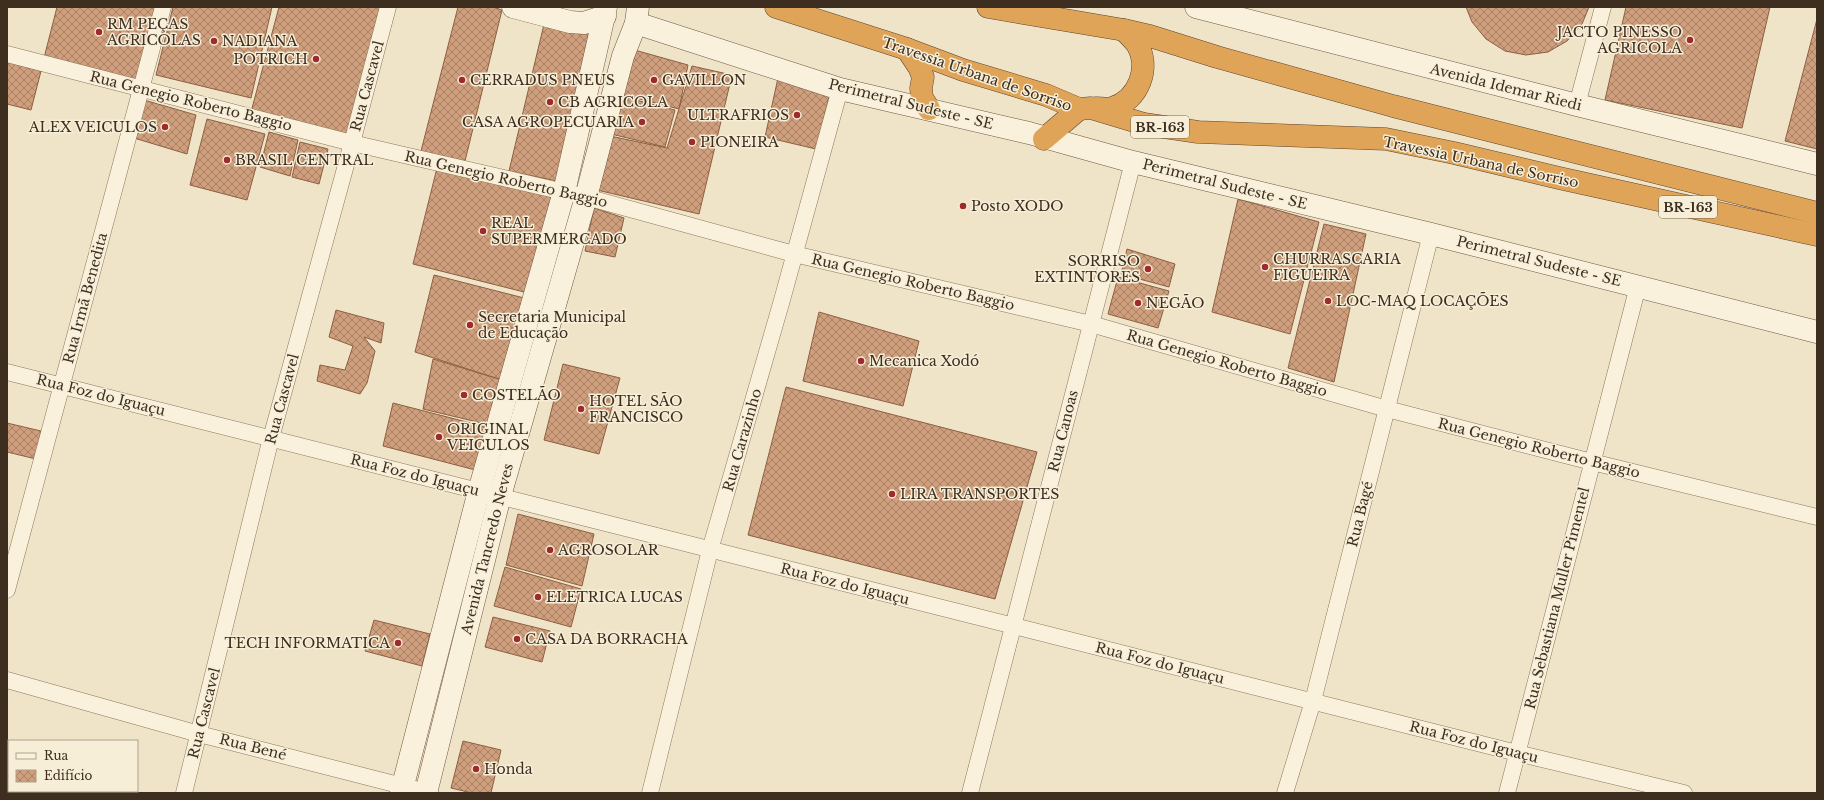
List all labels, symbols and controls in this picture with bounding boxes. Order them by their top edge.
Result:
place label: RM PEÇAS AGRICOLAS [106,15,201,49]
place label: JACTO PINESSO AGRICOLA [1555,23,1682,57]
marker: RM PEÇAS AGRICOLAS [94,27,104,37]
place label: NADIANA [222,32,298,50]
street label: Travessia Urbana de Sorriso [880,33,1074,115]
marker: JACTO PINESSO AGRICOLA [1685,35,1695,45]
marker: NADIANA [209,36,219,46]
street label: Rua Cascavel [346,38,388,133]
place label: POTRICH [233,50,308,68]
marker: POTRICH [311,54,321,64]
street label: Avenida Idemar Riedi [1427,59,1584,115]
street label: Rua Genegio Roberto Baggio [88,67,294,135]
place label: CERRADUS PNEUS [470,71,615,89]
place label: GAVILLON [662,71,747,89]
marker: CERRADUS PNEUS [457,75,467,85]
marker: GAVILLON [649,75,659,85]
street label: Perimetral Sudeste - SE [827,75,995,133]
place label: CB AGRICOLA [558,93,668,111]
marker: CB AGRICOLA [545,97,555,107]
place label: ULTRAFRIOS [687,106,789,124]
marker: ULTRAFRIOS [792,110,802,120]
place label: CASA AGROPECUARIA [462,113,634,131]
road number: BR-163 [1131,116,1189,138]
marker: CASA AGROPECUARIA [637,117,647,127]
place label: ALEX VEICULOS [28,118,157,136]
marker: ALEX VEICULOS [160,122,170,132]
street label: Travessia Urbana de Sorriso [1382,132,1580,192]
place label: PIONEIRA [700,133,779,151]
marker: PIONEIRA [687,137,697,147]
street label: Rua Genegio Roberto Baggio [403,147,609,211]
place label: BRASIL CENTRAL [235,151,373,169]
marker: BRASIL CENTRAL [222,155,232,165]
street label: Perimetral Sudeste - SE [1141,155,1309,213]
road number: BR-163 [1659,196,1717,218]
place label: Posto XODO [971,197,1064,215]
marker: Posto XODO [958,201,968,211]
place label: REAL SUPERMERCADO [491,214,627,248]
marker: REAL SUPERMERCADO [478,226,488,236]
street label: Rua Irmã Benedita [59,230,111,365]
street label: Perimetral Sudeste - SE [1455,232,1623,290]
street label: Rua Genegio Roberto Baggio [810,250,1016,314]
place label: CHURRASCARIA FIGUEIRA [1273,250,1401,284]
place label: SORRISO EXTINTORES [1034,252,1140,286]
marker: CHURRASCARIA FIGUEIRA [1260,262,1270,272]
marker: SORRISO EXTINTORES [1143,264,1153,274]
place label: LOC-MAQ LOCAÇÕES [1336,292,1509,310]
place label: NEGÃO [1146,294,1204,312]
marker: LOC-MAQ LOCAÇÕES [1323,296,1333,306]
marker: NEGÃO [1133,298,1143,308]
place label: Secretaria Municipal de Educação [478,308,627,342]
marker: Secretaria Municipal de Educação [465,320,475,330]
street label: Rua Genegio Roberto Baggio [1125,326,1329,400]
street label: Rua Cascavel [261,351,303,446]
place label: Mecanica Xodó [869,352,979,370]
marker: Mecanica Xodó [856,356,866,366]
street label: Rua Foz do Iguaçu [35,370,168,420]
place label: COSTELÃO [472,386,561,404]
street label: Rua Carazinho [719,386,765,494]
street label: Rua Canoas [1044,388,1082,474]
marker: COSTELÃO [459,390,469,400]
place label: HOTEL SÃO FRANCISCO [589,392,683,426]
marker: HOTEL SÃO FRANCISCO [576,404,586,414]
street label: Rua Genegio Roberto Baggio [1436,414,1642,482]
place label: ORIGINAL VEICULOS [446,420,529,454]
marker: ORIGINAL VEICULOS [434,432,444,442]
street label: Rua Foz do Iguaçu [349,450,482,500]
street label: Avenida Tancredo Neves [457,462,517,637]
street label: Rua Bagé [1343,479,1377,549]
place label: LIRA TRANSPORTES [900,485,1059,503]
street label: Rua Sebastiana Muller Pimentel [1521,485,1593,711]
marker: LIRA TRANSPORTES [887,489,897,499]
place label: AGROSOLAR [557,541,660,559]
marker: AGROSOLAR [545,545,555,555]
street label: Rua Foz do Iguaçu [779,559,912,609]
place label: ELETRICA LUCAS [546,588,683,606]
marker: ELETRICA LUCAS [533,592,543,602]
place label: CASA DA BORRACHA [525,630,688,648]
place label: TECH INFORMATICA [225,634,390,652]
marker: CASA DA BORRACHA [512,634,522,644]
marker: TECH INFORMATICA [393,638,403,648]
street label: Rua Foz do Iguaçu [1094,638,1227,688]
street label: Rua Cascavel [184,665,224,760]
street label: Rua Foz do Iguaçu [1408,717,1541,767]
street label: Rua Bené [218,730,288,764]
legend [8,740,138,792]
text: Rua [44,748,68,763]
place label: Honda [484,760,533,778]
marker: Honda [471,764,481,774]
text: Edifício [44,768,92,783]

